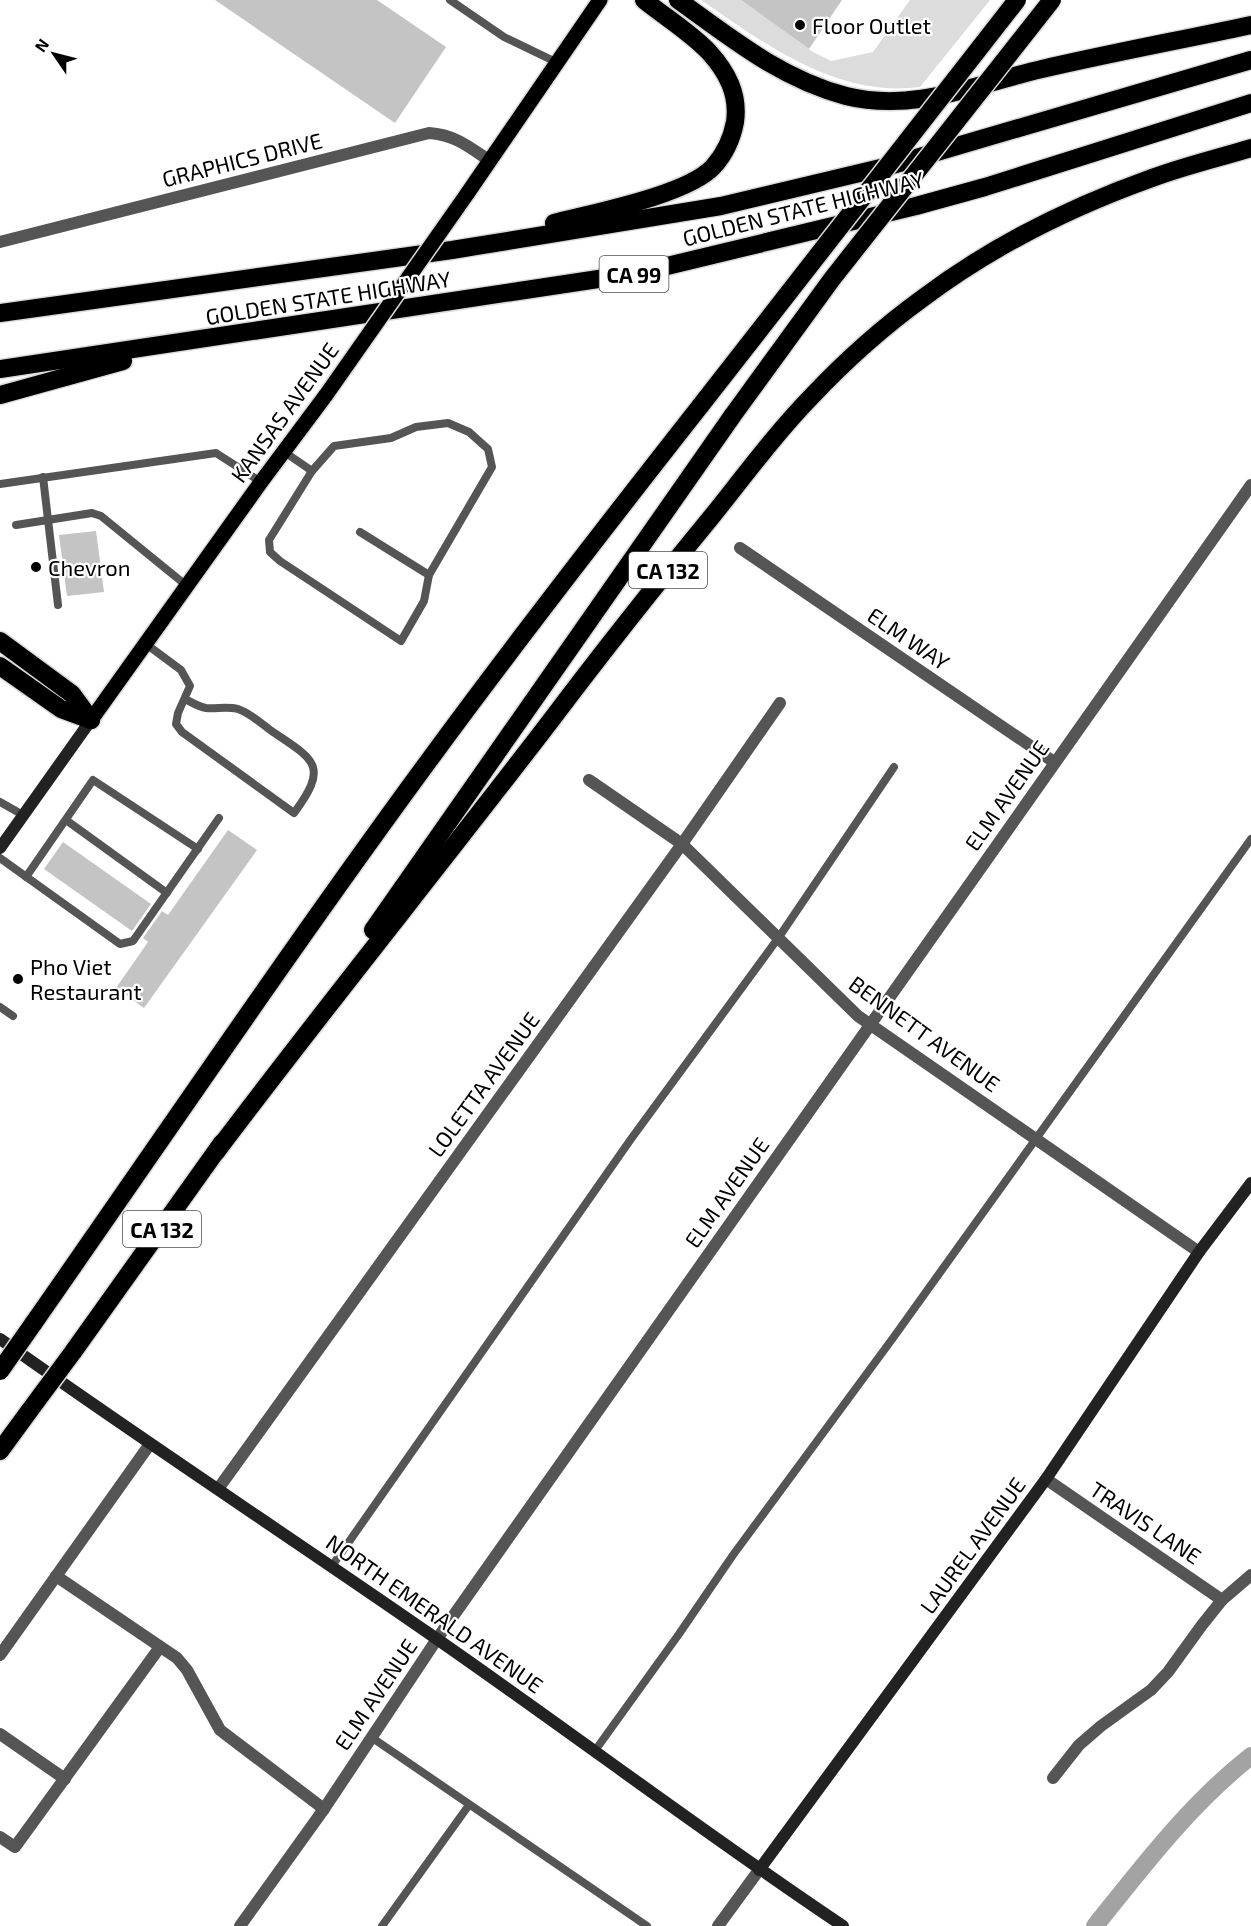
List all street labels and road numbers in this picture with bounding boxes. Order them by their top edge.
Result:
street label: GRAPHICS DRIVE [159,127,325,191]
street label: GOLDEN STATE HIGHWAY [680,165,927,251]
road number: CA 99 [600,256,668,292]
street label: GOLDEN STATE HIGHWAY [204,265,453,329]
street label: KANSAS AVENUE [225,337,343,487]
road number: CA 132 [629,552,707,588]
street label: ELM WAY [863,601,955,675]
street label: ELM AVENUE [959,735,1053,855]
street label: BENNETT AVENUE [845,970,1005,1096]
street label: LOLETTA AVENUE [422,1007,544,1161]
street label: ELM AVENUE [679,1132,773,1252]
road number: CA 132 [123,1211,201,1247]
street label: LAUREL AVENUE [914,1472,1030,1618]
street label: TRAVIS LANE [1085,1475,1207,1569]
street label: NORTH EMERALD AVENUE [322,1528,548,1698]
street label: ELM AVENUE [328,1633,422,1755]

